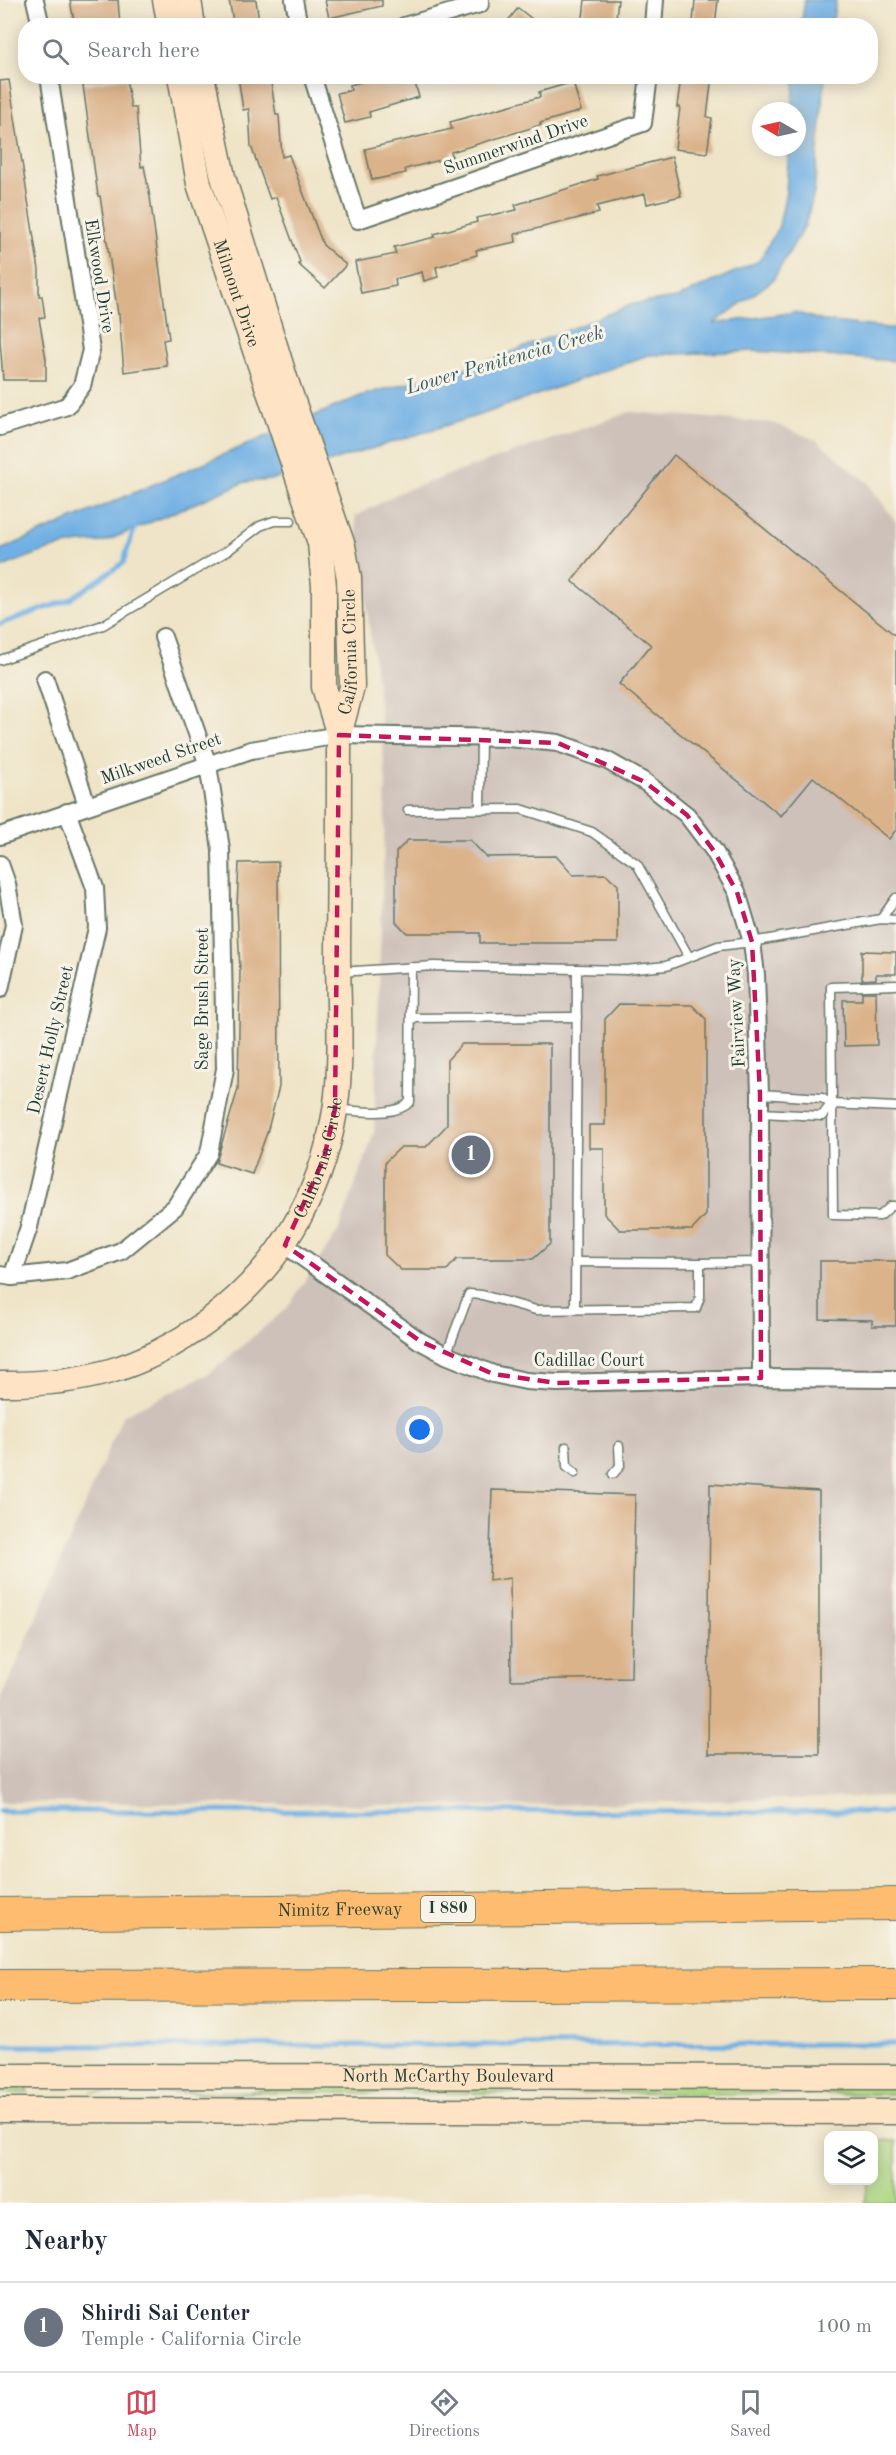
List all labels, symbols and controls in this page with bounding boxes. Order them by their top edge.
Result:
search box [18,18,878,84]
icon: search [39,35,72,68]
text: Search here [87,40,200,62]
north arrow [752,102,806,156]
street label: Summerwind Drive [442,112,590,178]
street label: Elkwood Drive [81,218,117,334]
street label: Milmont Drive [209,237,262,349]
water label: Lower Penitencia Creek [403,323,606,399]
street label: California Circle [336,589,361,717]
street label: Milkweed Street [99,730,223,788]
street label: Sage Brush Street [194,928,212,1070]
street label: Fairview Way [725,957,749,1068]
street label: Desert Holly Street [25,964,77,1116]
street label: California Circle [291,1096,346,1222]
pin: 1 [452,1132,490,1178]
street label: Cadillac Court [534,1352,645,1370]
your location [405,1415,434,1444]
road number: I 880 [421,1896,475,1922]
street label: Nimitz Freeway [277,1901,403,1920]
street label: North McCarthy Boulevard [342,2067,554,2086]
map controls [824,2131,878,2185]
button: layers [824,2131,878,2185]
text: Nearby [24,2229,108,2255]
text: Shirdi Sai Center [81,2303,250,2325]
text: 1 [38,2317,49,2337]
text: 100 m [816,2317,872,2337]
text: Temple · California Circle [81,2330,302,2350]
tab: Map [125,2386,158,2442]
tab: Directions [409,2386,480,2442]
tab: Saved [730,2386,771,2442]

